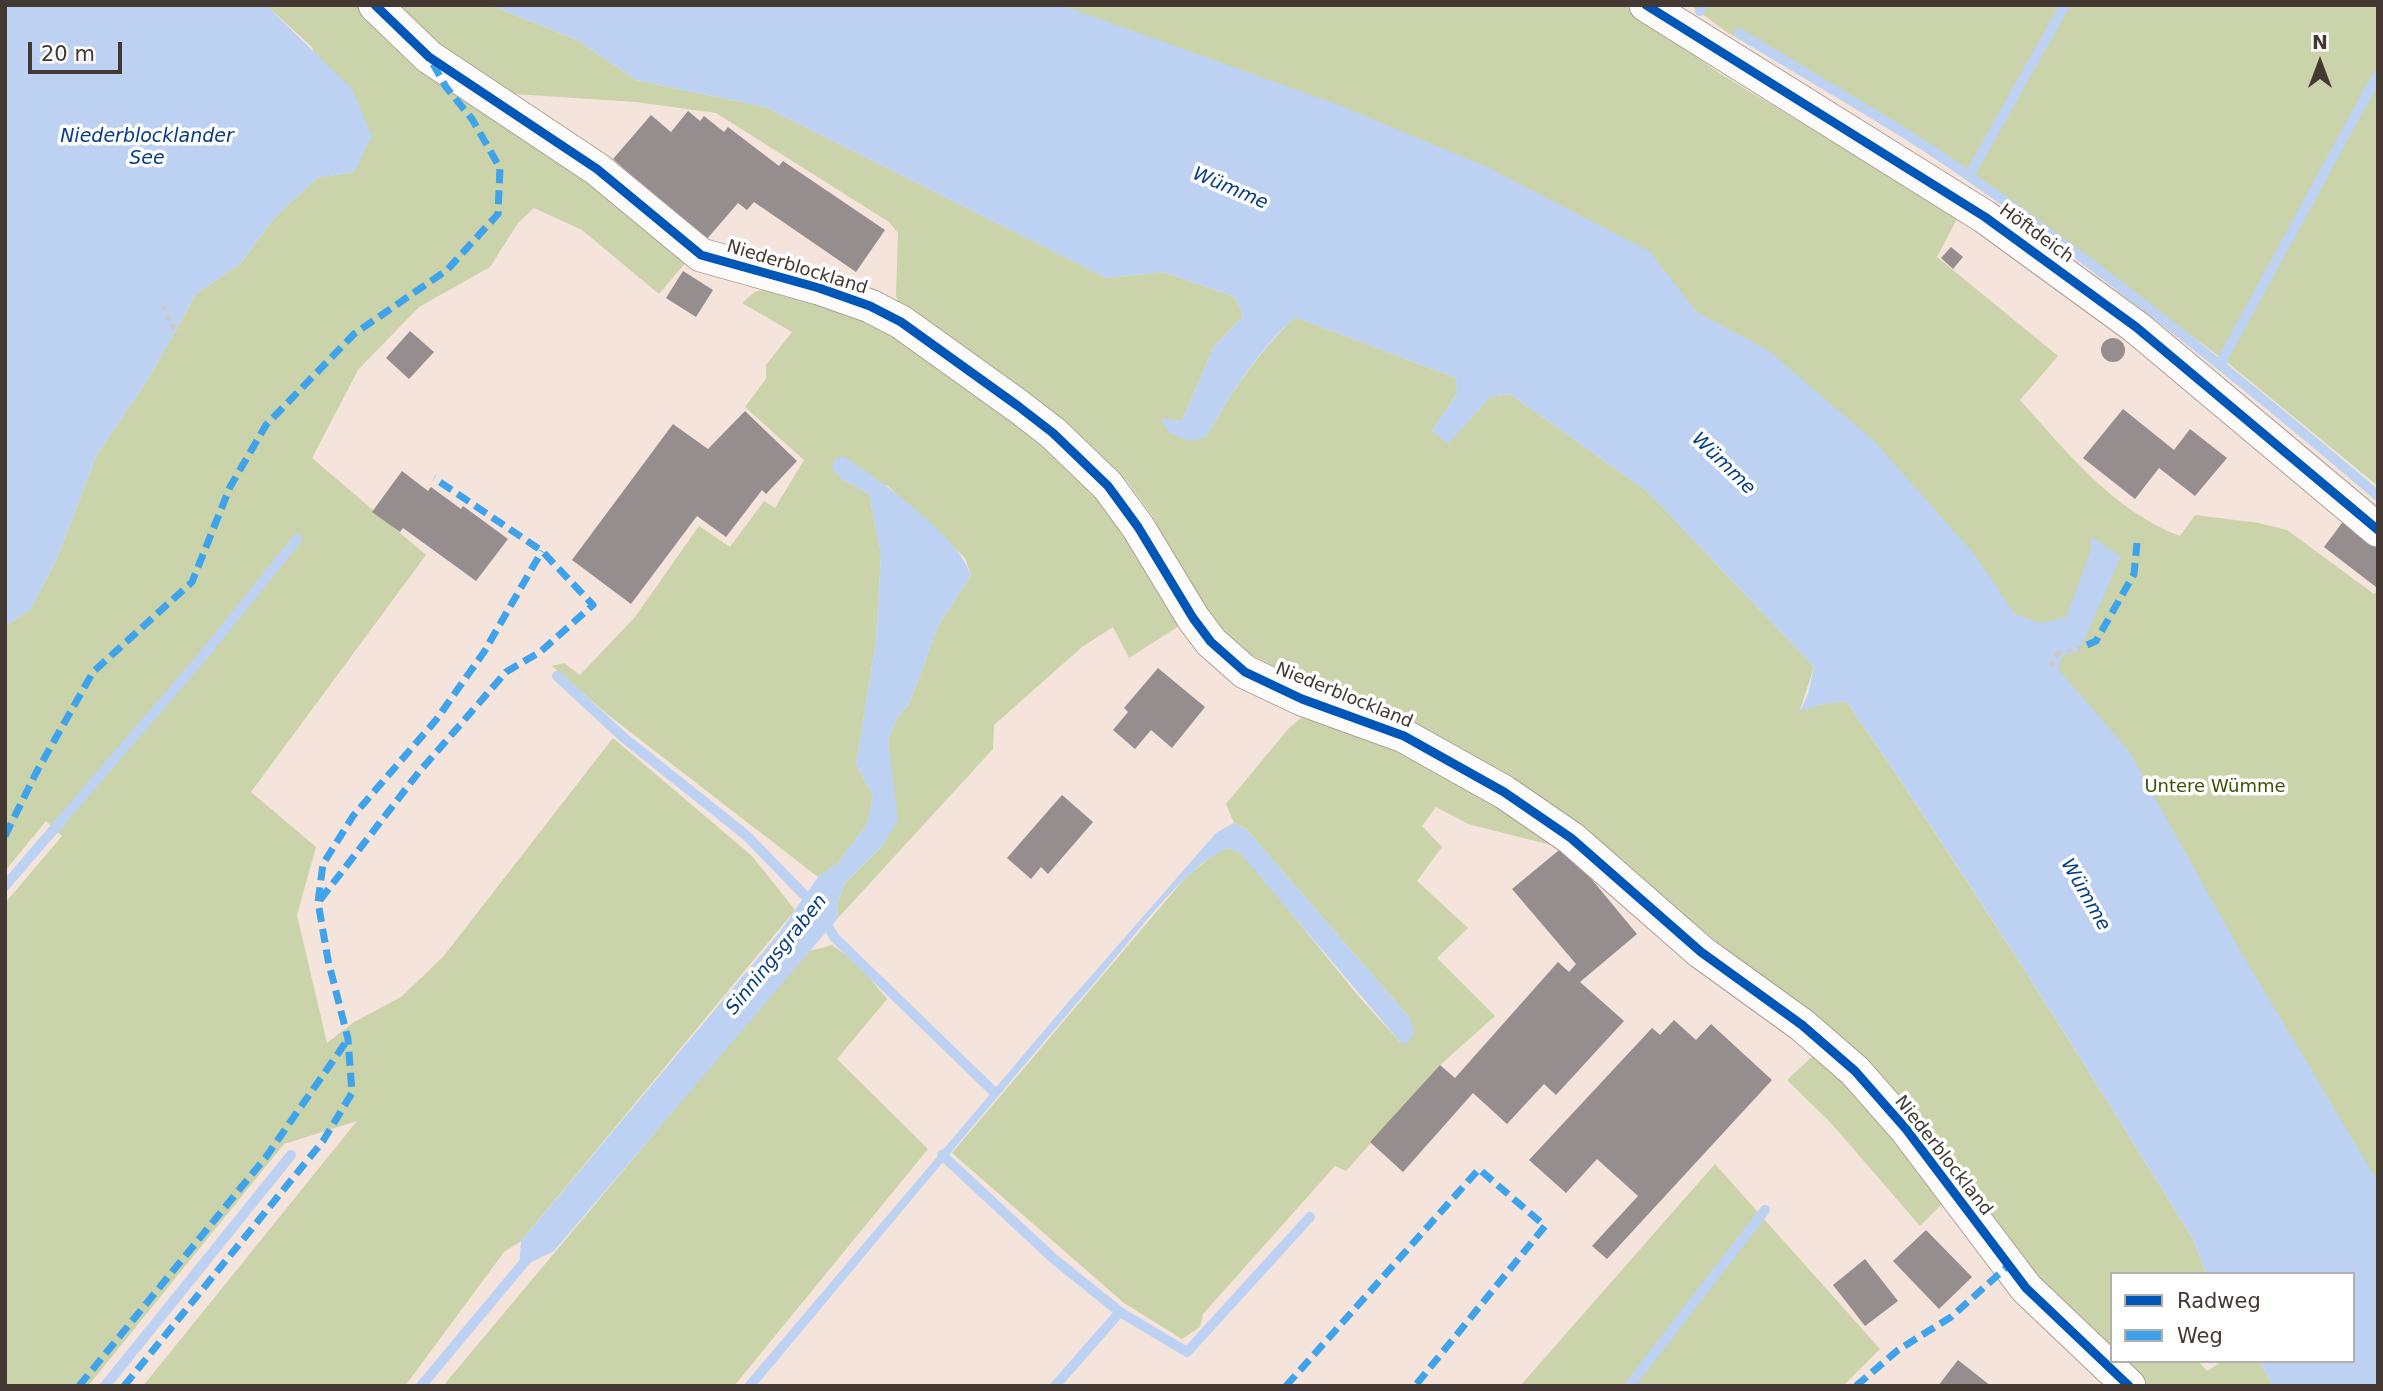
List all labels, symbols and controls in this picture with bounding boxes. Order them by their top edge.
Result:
scale bar [32,28,126,72]
north arrow [2285,28,2355,98]
text: N [2312,31,2328,53]
text: 20 m [41,42,95,66]
water label: Niederblocklander See [60,126,234,170]
water label: Wümme [1189,163,1271,215]
street label: Höftdeich [1995,200,2077,268]
street label: Niederblockland [724,236,870,300]
water label: Wümme [1686,428,1760,500]
street label: Niederblockland [1272,659,1416,733]
park label: Untere Wümme [2144,776,2286,798]
water label: Wümme [2055,855,2115,935]
water label: Sinningsgraben [722,890,832,1020]
street label: Niederblockland [1890,1092,1996,1220]
legend [2110,1272,2355,1363]
text: Radweg [2177,1289,2261,1313]
text: Weg [2177,1324,2223,1348]

